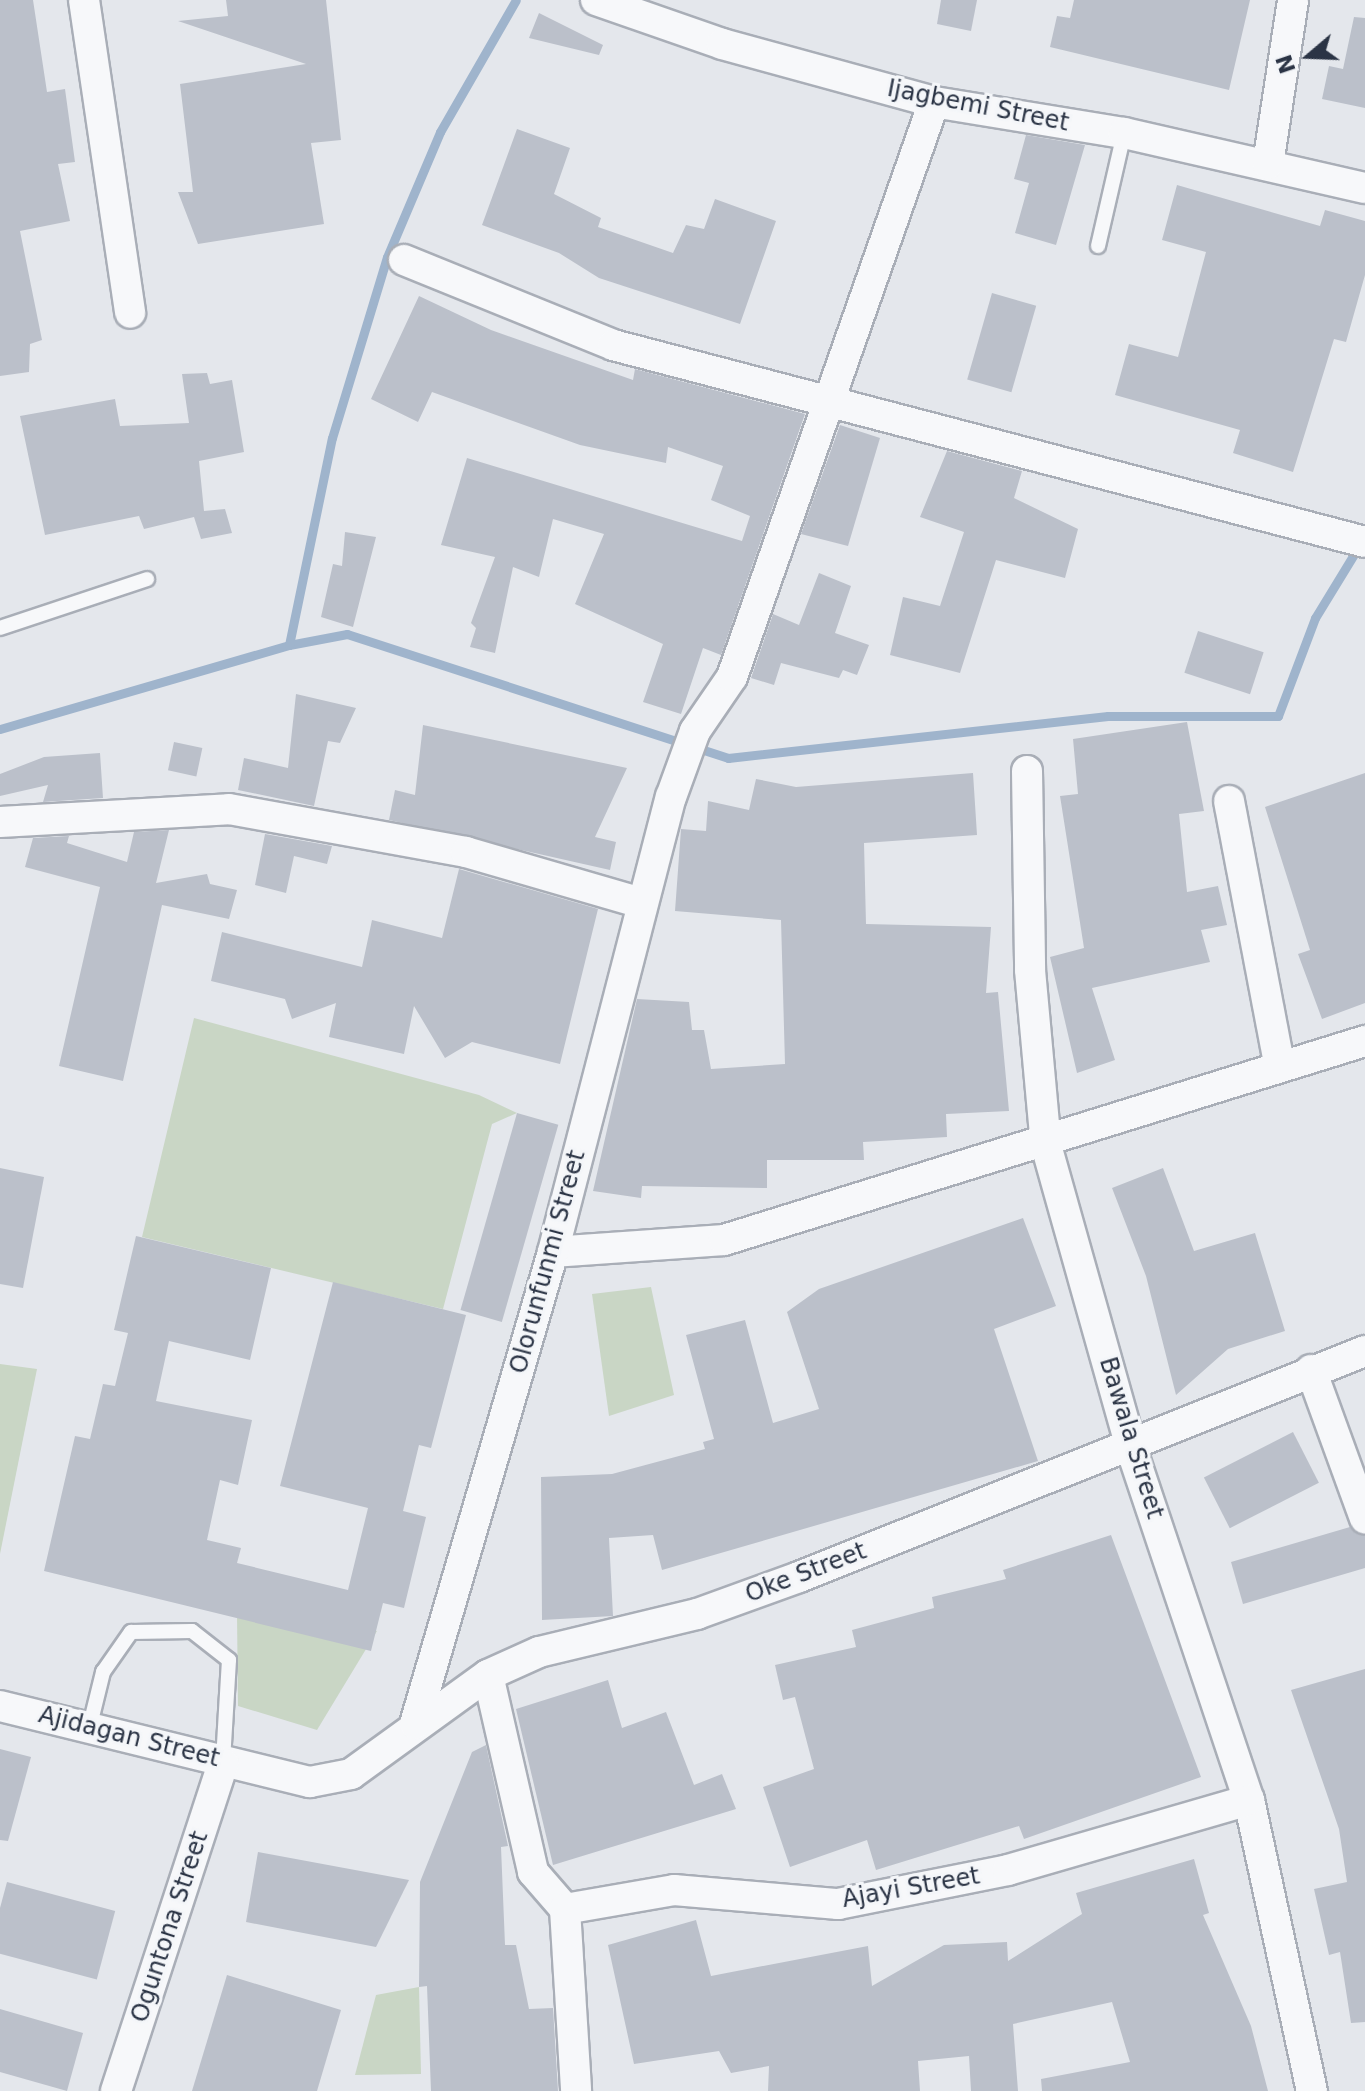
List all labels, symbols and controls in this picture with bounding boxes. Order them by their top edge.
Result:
north arrow [1269,16,1349,96]
text: N [1271,51,1301,77]
street label: Ijagbemi Street [885,74,1071,138]
street label: Olorunfunmi Street [504,1147,592,1377]
street label: Bawala Street [1093,1354,1169,1522]
street label: Oke Street [741,1537,871,1609]
street label: Ajidagan Street [36,1701,222,1773]
street label: Oguntona Street [126,1828,214,2026]
street label: Ajayi Street [840,1862,982,1914]

